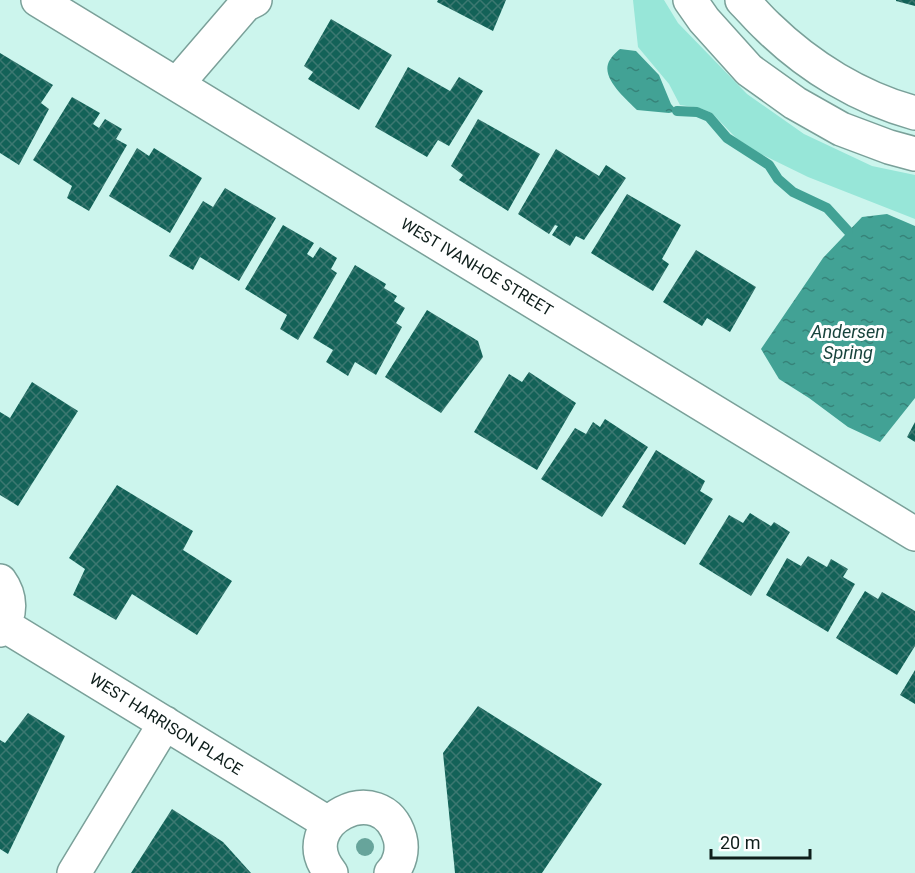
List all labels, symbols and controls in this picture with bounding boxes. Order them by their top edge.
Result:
street label: WEST IVANHOE STREET [398,214,557,320]
water label: Andersen Spring [810,321,885,363]
street label: WEST HARRISON PLACE [86,669,246,779]
scale bar [711,822,810,860]
text: 20 m [720,832,760,853]

